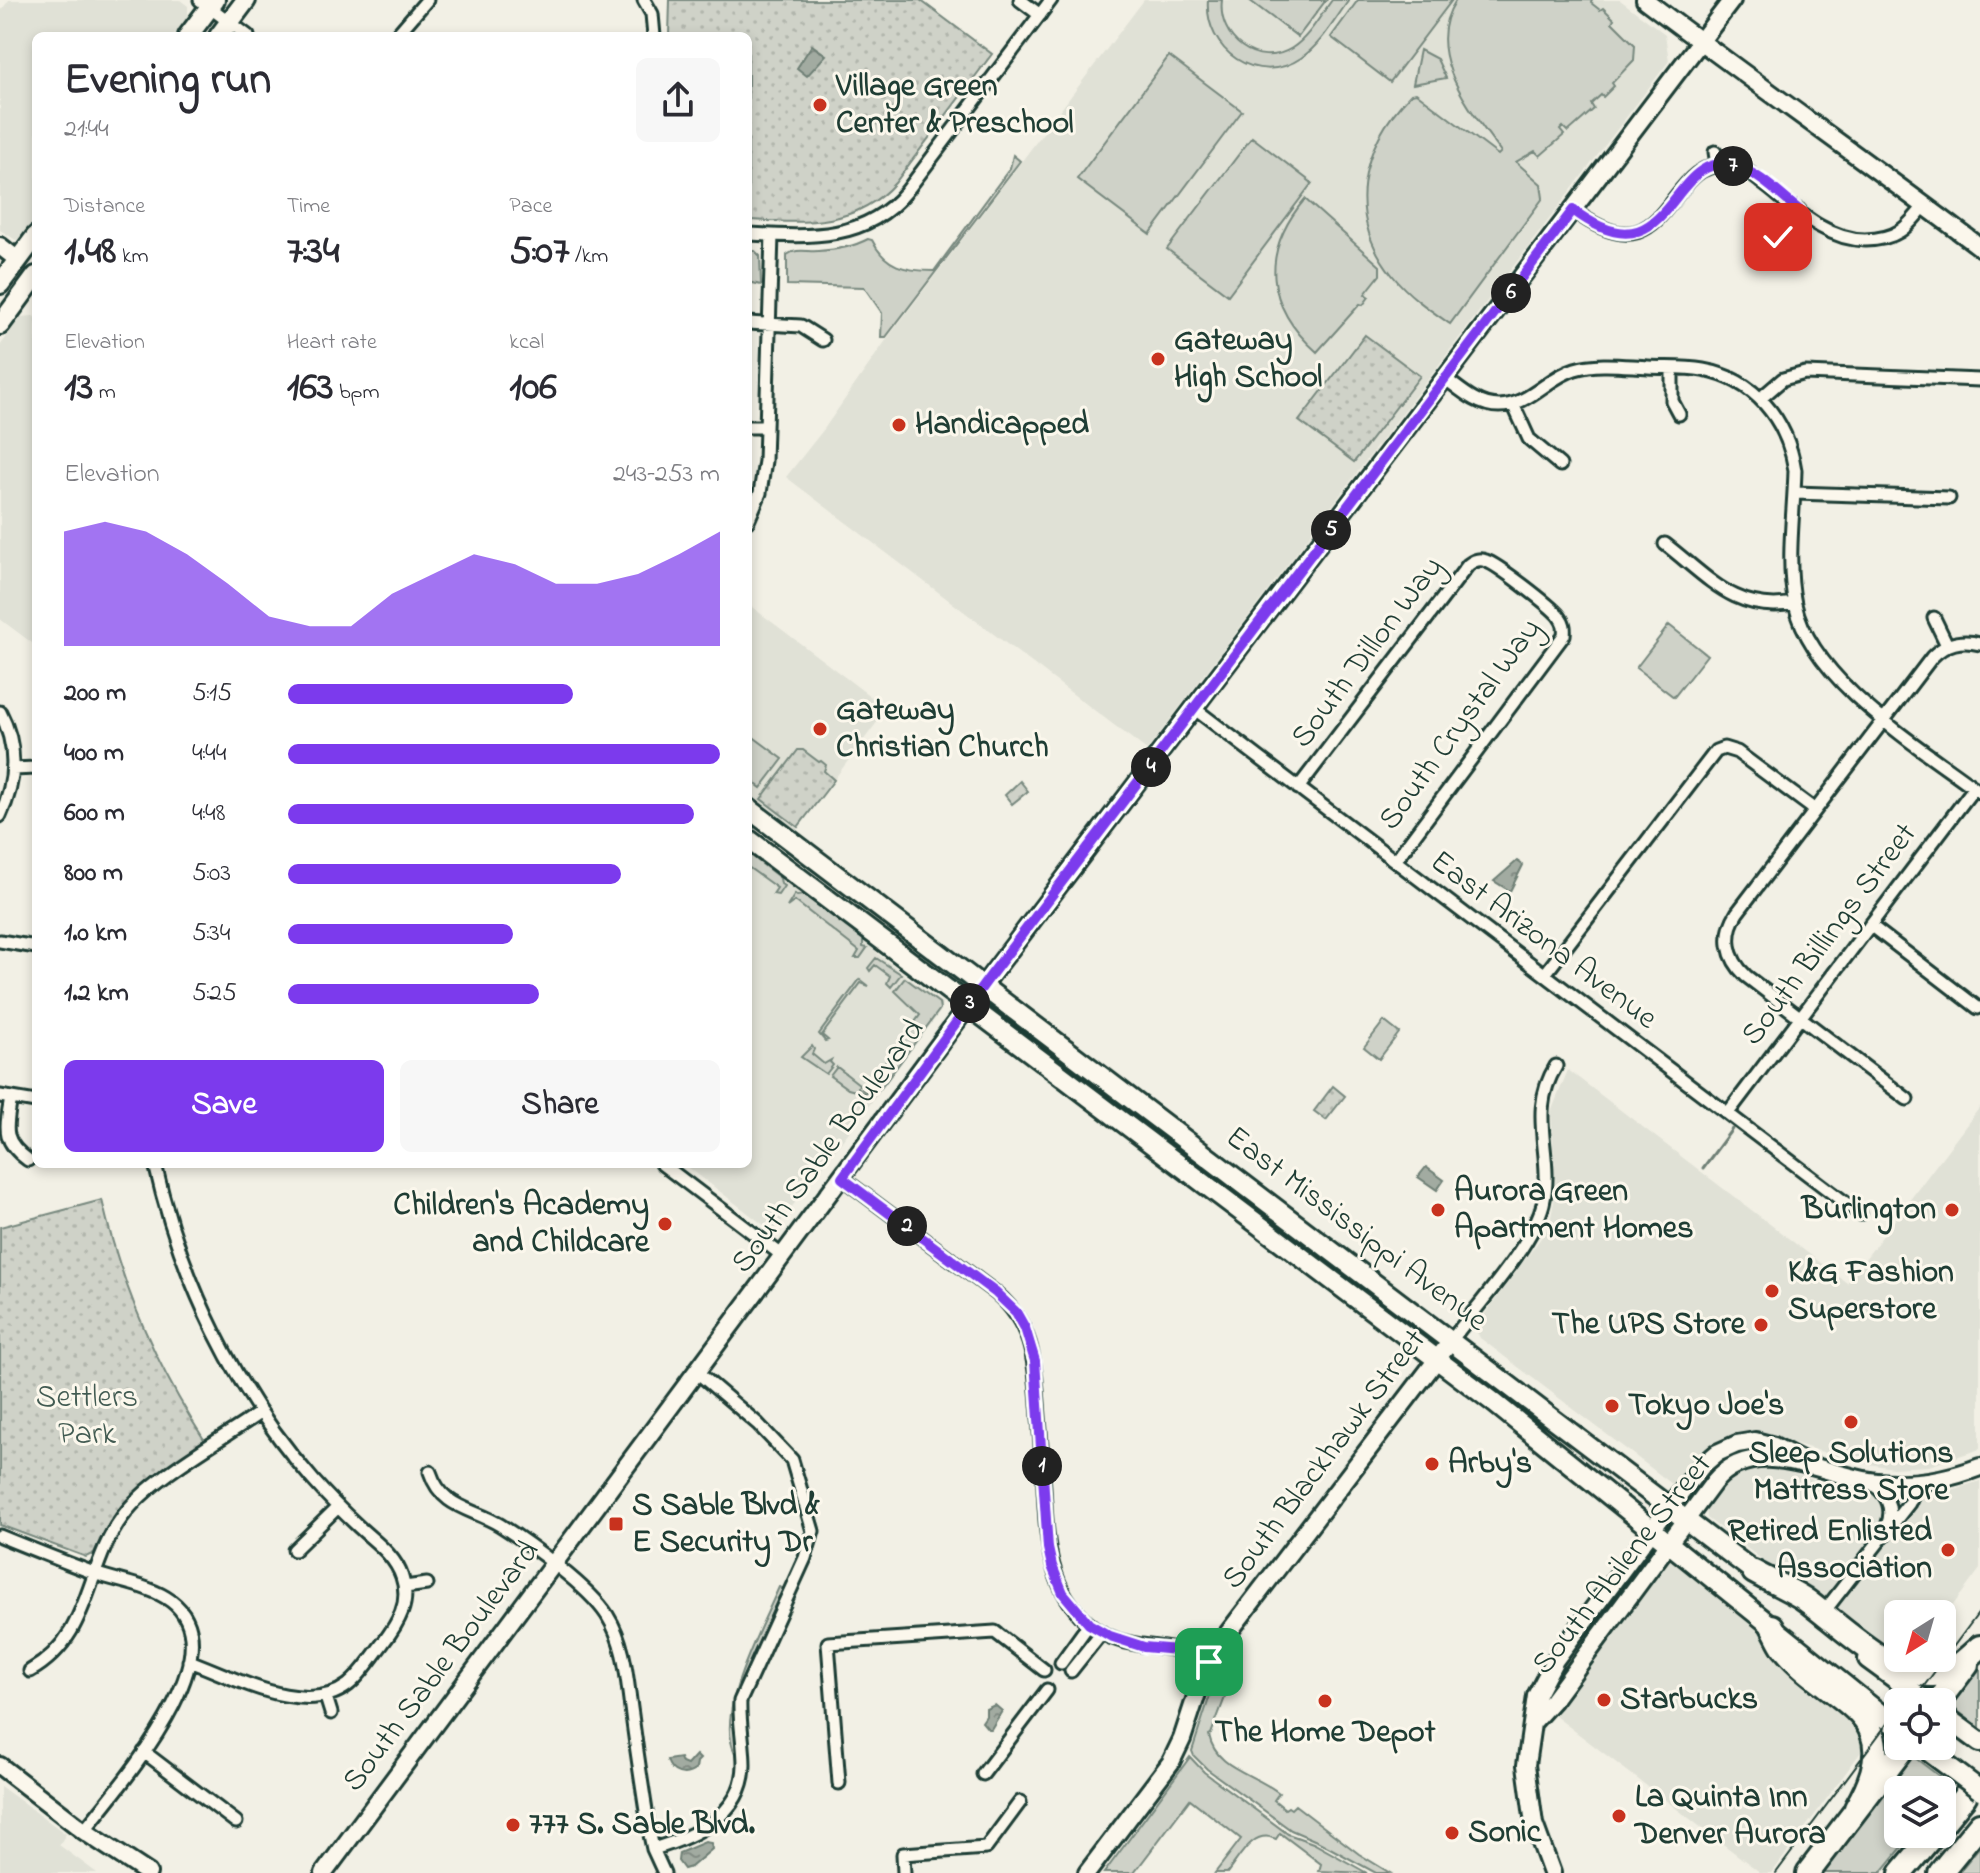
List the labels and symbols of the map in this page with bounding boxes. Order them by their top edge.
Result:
place label: Village Green Center & Preschool [835,64,1074,148]
marker: Village Green Center & Preschool [811,96,829,114]
pin: 7 [1713,146,1753,186]
pin [1744,203,1812,271]
pin: 6 [1491,273,1531,313]
place label: Gateway High School [1174,318,1322,403]
marker: Gateway High School [1149,350,1167,368]
place label: Handicapped [915,402,1089,449]
marker: Handicapped [890,416,908,434]
pin: 5 [1311,510,1351,550]
street label: South Dillon Way [1280,547,1456,759]
street label: South Crystal Way [1368,609,1554,841]
place label: Gateway Christian Church [836,688,1049,772]
marker: Gateway Christian Church [811,720,829,738]
pin: 4 [1131,747,1171,787]
street label: South Billings Street [1731,814,1930,1056]
street label: East Arizona Avenue [1419,840,1667,1043]
pin: 3 [950,983,990,1023]
street label: South Sable Boulevard [721,1010,937,1284]
street label: East Mississippi Avenue [1215,1116,1498,1345]
place label: Aurora Green Apartment Homes [1454,1169,1693,1253]
place label: Children's Academy and Childcare [393,1183,651,1267]
place label: Burlington [1800,1187,1936,1235]
marker: Aurora Green Apartment Homes [1429,1201,1447,1219]
marker: Burlington [1943,1201,1961,1219]
pin: 2 [887,1206,927,1246]
marker: Children's Academy and Childcare [656,1215,674,1233]
place label: K&G Fashion Superstore [1788,1250,1954,1334]
marker: K&G Fashion Superstore [1763,1282,1781,1300]
place label: The UPS Store [1552,1302,1747,1349]
marker: The UPS Store [1752,1316,1770,1334]
street label: South Blackhawk Street [1211,1320,1439,1600]
park label: Settlers Park [36,1375,138,1459]
place label: Tokyo Joe's [1628,1383,1784,1431]
marker: Tokyo Joe's [1603,1397,1621,1415]
marker: Sleep Solutions Mattress Store [1842,1413,1860,1431]
place label: Sleep Solutions Mattress Store [1748,1431,1954,1515]
place label: Arby's [1448,1441,1532,1489]
street label: South Abilene Street [1521,1444,1725,1686]
pin: 1 [1022,1446,1062,1486]
marker: Arby's [1423,1455,1441,1473]
place label: S Sable Blvd & E Security Dr [632,1483,820,1568]
place label: Retired Enlisted Association [1728,1509,1932,1593]
marker: S Sable Blvd & E Security Dr [607,1515,625,1533]
street label: South Sable Boulevard [332,1531,552,1803]
marker: Retired Enlisted Association [1939,1541,1957,1559]
north arrow [1884,1600,1956,1672]
pin [1175,1628,1243,1696]
place label: Starbucks [1620,1677,1758,1724]
marker: Starbucks [1595,1691,1613,1709]
marker: The Home Depot [1316,1692,1334,1710]
place label: The Home Depot [1215,1710,1436,1757]
place label: La Quinta Inn Denver Aurora [1633,1775,1826,1859]
place label: 777 S. Sable Blvd. [529,1802,755,1849]
marker: La Quinta Inn Denver Aurora [1610,1807,1628,1825]
place label: Sonic [1468,1810,1542,1857]
marker: 777 S. Sable Blvd. [504,1816,522,1834]
marker: Sonic [1443,1824,1461,1842]

